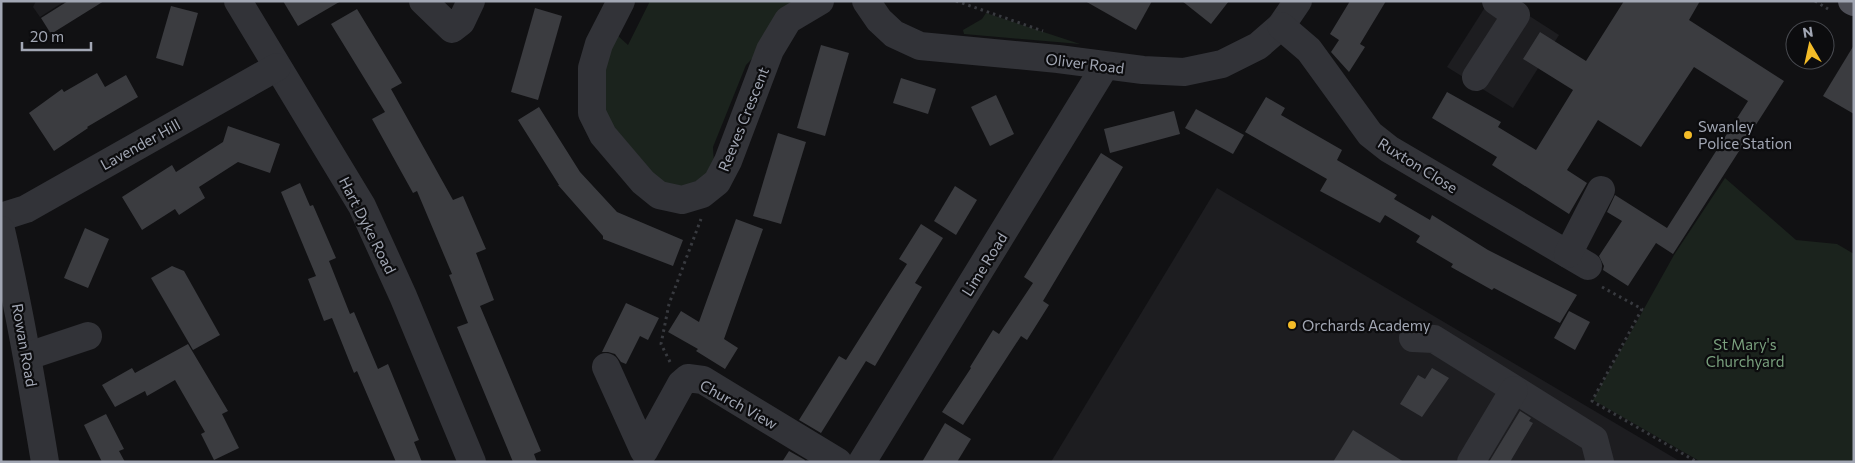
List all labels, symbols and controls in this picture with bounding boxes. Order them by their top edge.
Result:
scale bar [22,20,91,52]
north arrow [1785,20,1835,70]
text: N [1801,22,1814,41]
text: 20 m [30,27,64,45]
street label: Oliver Road [1045,49,1125,77]
street label: Reeves Crescent [714,64,772,174]
street label: Lavender Hill [97,115,183,173]
place label: Swanley Police Station [1698,117,1792,152]
marker: Swanley Police Station [1682,129,1694,141]
street label: Ruxton Close [1375,133,1461,197]
street label: Hart Dyke Road [336,173,400,277]
street label: Lime Road [957,229,1011,299]
street label: Rowan Road [9,302,41,388]
place label: Orchards Academy [1302,316,1431,334]
marker: Orchards Academy [1286,319,1298,331]
park label: St Mary's Churchyard [1706,335,1784,370]
street label: Church View [697,375,781,433]

